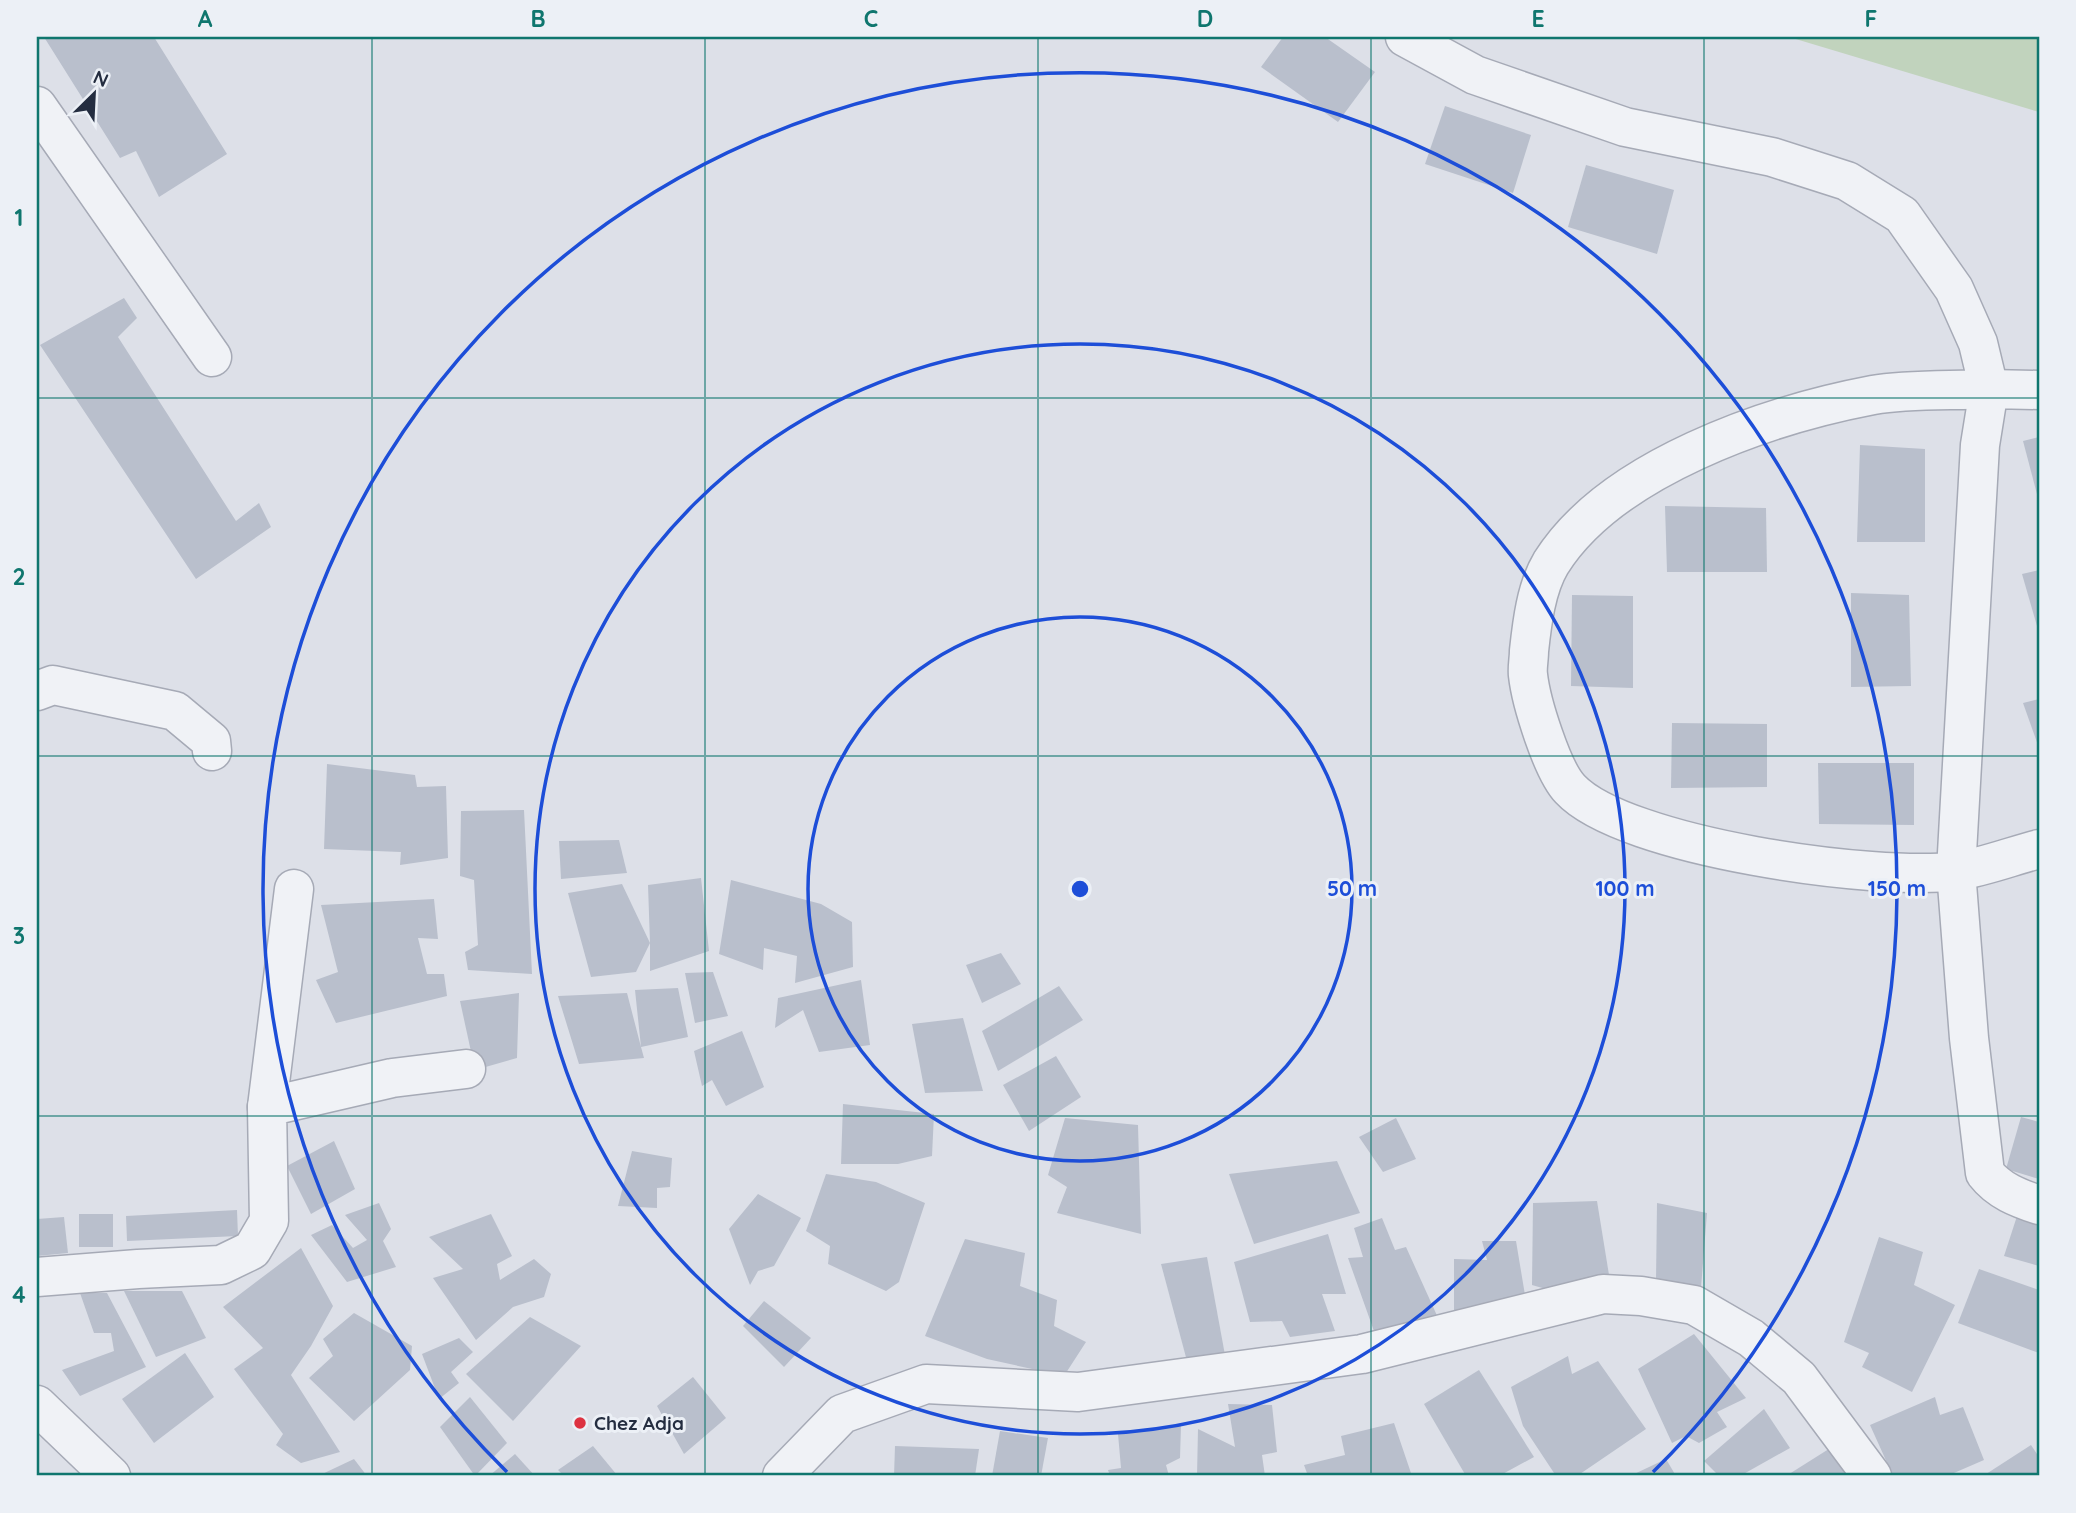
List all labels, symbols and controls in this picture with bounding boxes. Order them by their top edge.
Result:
text: A [198,4,213,33]
text: B [530,4,546,33]
text: C [864,4,878,33]
text: D [1197,4,1213,33]
text: E [1531,4,1545,33]
text: F [1865,4,1877,33]
north arrow [60,60,130,130]
text: N [90,65,112,92]
text: 1 [15,203,23,232]
text: 2 [12,562,26,591]
text: 50 m [1327,875,1377,901]
text: 100 m [1595,875,1655,901]
text: 150 m [1868,875,1926,901]
centre of rings [1068,877,1092,901]
text: 3 [13,921,25,950]
text: 4 [12,1280,26,1309]
place label: Chez Adja [594,1411,684,1435]
marker: Chez Adja [572,1415,588,1431]

